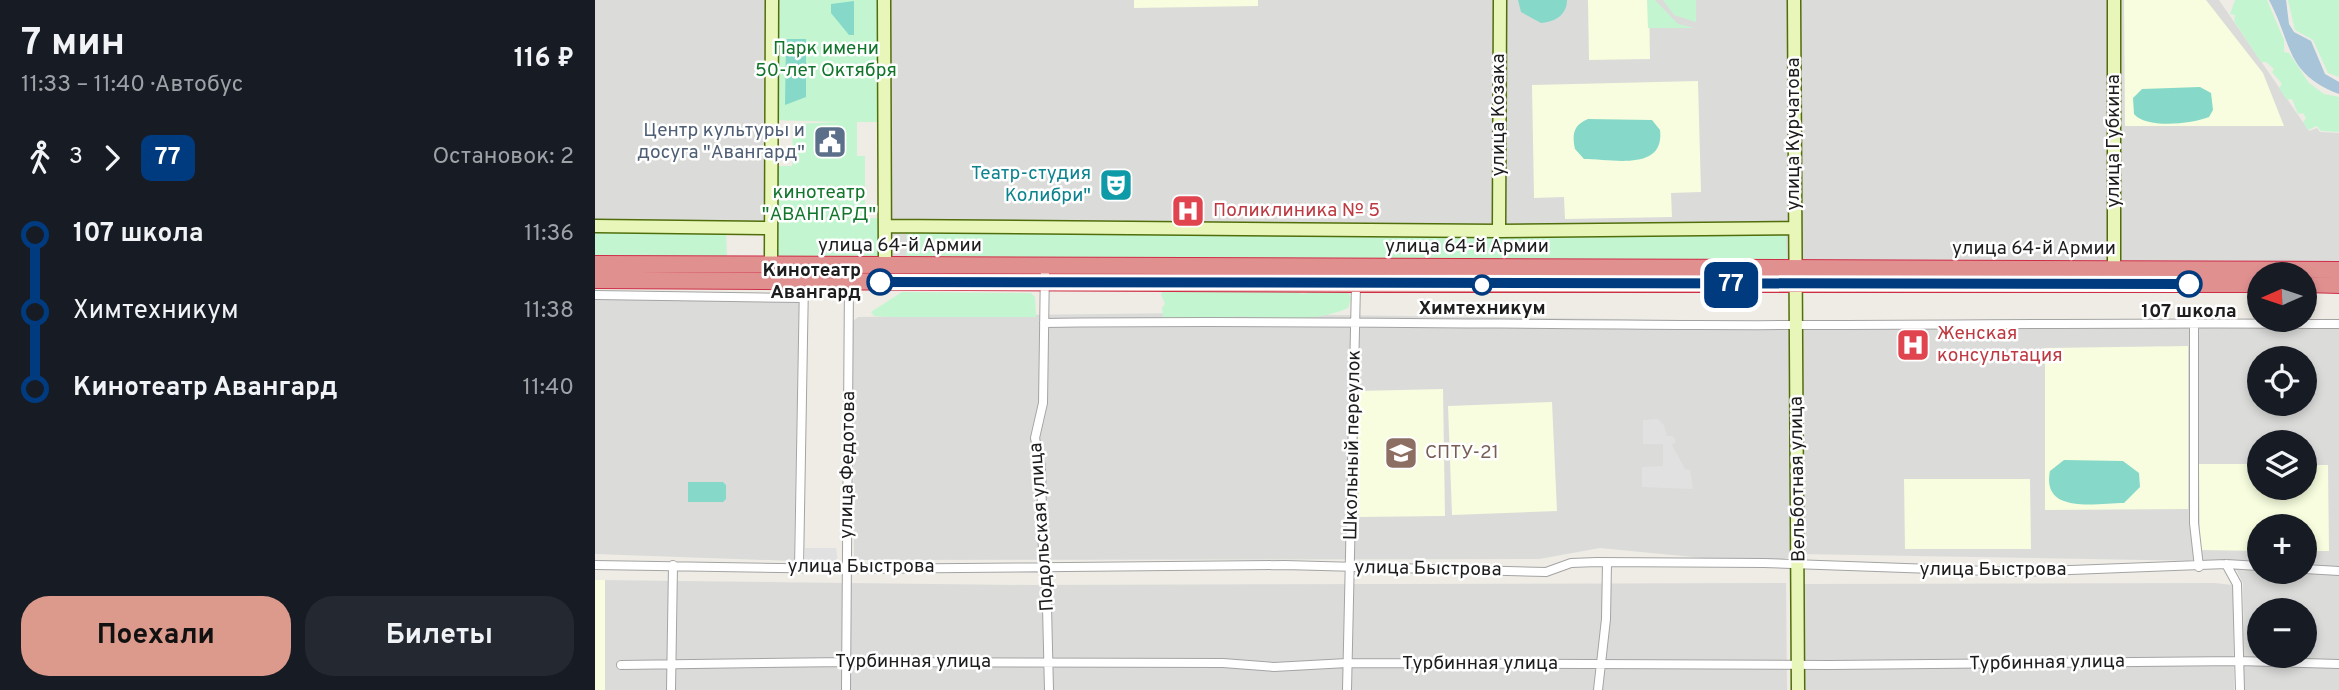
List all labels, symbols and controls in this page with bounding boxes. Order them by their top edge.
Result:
text: 7 мин [21,20,125,69]
park label: Парк имени 50-лет Октября [755,37,897,83]
text: 116 ₽ [514,43,574,76]
street label: улица Козака [1487,53,1511,177]
street label: улица Курчатова [1782,57,1806,211]
text: 11:33 – 11:40 · Автобус [21,71,243,100]
street label: улица Губкина [2102,74,2126,208]
place label: Центр культуры и досуга "Авангард" [637,119,805,165]
public building icon: Центр культуры и досуга "Авангард" [811,123,849,161]
icon: walk [21,139,59,177]
icon: forward [93,139,131,177]
text: 3 [69,143,83,172]
text: 77 [155,143,181,173]
text: Остановок: 2 [433,143,574,172]
place label: Театр-студия Колибри" [971,162,1091,208]
theatre icon: Театр-студия Колибри" [1097,166,1135,204]
park label: кинотеатр "АВАНГАРД" [762,181,876,227]
hospital icon: Поликлиника № 5 [1169,192,1207,230]
place label: Поликлиника № 5 [1213,199,1380,223]
text: 107 школа [73,218,203,251]
text: 11:36 [524,220,574,249]
street label: улица 64-й Армии [818,234,982,258]
street label: улица 64-й Армии [1385,235,1549,259]
street label: улица 64-й Армии [1952,237,2116,261]
place label: Кинотеатр Авангард [763,259,861,305]
line badge: 77 [1699,262,1763,308]
north arrow [2247,262,2317,332]
map controls [2247,262,2317,668]
marker: Кинотеатр Авангард [867,269,893,295]
text: 77 [1718,270,1744,300]
marker: 107 школа [2176,271,2202,297]
marker: Химтехникум [1472,275,1492,295]
text: Химтехникум [73,295,239,328]
text: 11:38 [524,297,574,326]
place label: Химтехникум [1418,297,1546,321]
place label: 107 школа [2141,300,2237,324]
place label: Женская консультация [1937,322,2063,368]
hospital icon: Женская консультация [1894,326,1932,364]
button: locate [2247,346,2317,416]
street label: Школьный переулок [1339,349,1367,540]
text: Кинотеатр Авангард [73,372,337,405]
text: 11:40 [523,374,574,403]
street label: улица Федотова [835,391,861,539]
street label: Вельботная улица [1785,396,1811,562]
button: layers [2247,430,2317,500]
school or university icon: СПТУ-21 [1382,434,1420,472]
place label: СПТУ-21 [1425,441,1499,465]
street label: Подольская улица [1024,442,1060,612]
button: + [2247,514,2317,584]
street label: улица Быстрова [787,555,935,579]
street label: улица Быстрова [1354,556,1502,582]
street label: улица Быстрова [1919,558,2067,582]
button: Поехали [21,596,291,676]
button: Билеты [305,596,574,676]
button: − [2247,598,2317,668]
street label: Турбинная улица [835,650,991,674]
street label: Турбинная улица [1969,650,2125,676]
street label: Турбинная улица [1402,652,1558,676]

